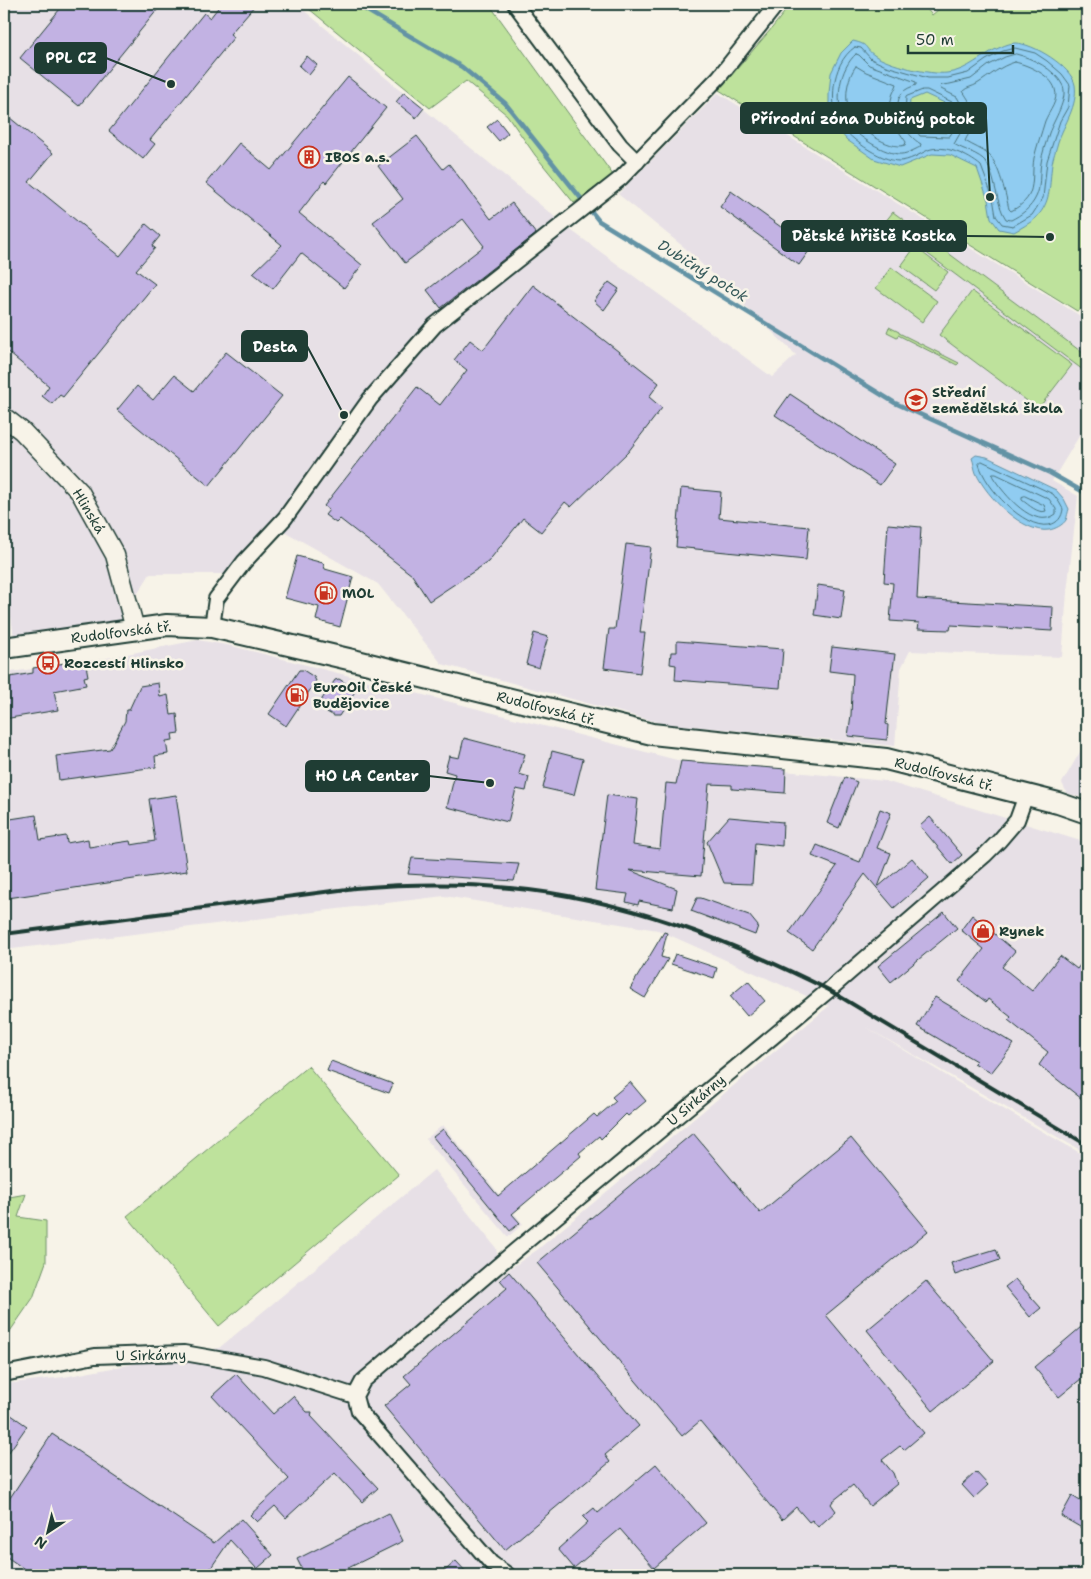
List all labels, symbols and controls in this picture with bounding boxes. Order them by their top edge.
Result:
scale bar [908,22,1014,54]
text: 50 m [916,30,954,50]
callout: PPL CZ [35,43,106,73]
text: PPL CZ [46,48,97,68]
callout: Přírodní zóna Dubičný potok [741,103,986,133]
text: Přírodní zóna Dubičný potok [751,109,975,129]
building icon: IBOS a.s. [297,145,321,169]
place label: IBOS a.s. [325,148,390,166]
callout: Dětské hřiště Kostka [782,221,966,251]
text: Dětské hřiště Kostka [792,226,957,246]
water label: Dubičný potok [654,235,752,307]
callout: Desta [242,331,307,361]
text: Desta [253,337,298,357]
place label: Střední zemědělská škola [932,383,1063,417]
school or university icon: Střední zemědělská škola [904,388,928,412]
street label: Hlinská [69,485,110,537]
fuel station icon: MOL [314,581,338,605]
place label: MOL [342,584,375,602]
street label: Rudolfovská tř. [70,617,172,647]
bus stop icon: Rozcestí Hlinsko [36,651,60,675]
place label: Rozcestí Hlinsko [64,654,184,672]
place label: EuroOil České Budějovice [313,678,412,712]
fuel station icon: EuroOil České Budějovice [285,683,309,707]
street label: Rudolfovská tř. [495,687,597,729]
street label: Rudolfovská tř. [893,753,995,795]
callout: HO LA Center [306,761,429,791]
text: HO LA Center [315,766,419,786]
shop icon: Rynek [971,919,995,943]
place label: Rynek [999,922,1044,940]
street label: U Sirkárny [663,1070,729,1130]
street label: U Sirkárny [116,1345,186,1365]
north arrow [22,1506,72,1556]
text: N [31,1532,50,1553]

